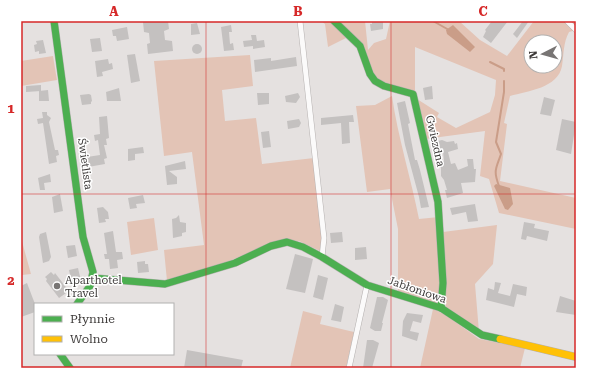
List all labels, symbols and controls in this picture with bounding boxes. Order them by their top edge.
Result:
text: A [109,4,119,19]
text: B [293,4,303,19]
text: C [478,4,488,19]
north arrow [523,34,563,74]
text: N [527,50,540,60]
text: 1 [7,101,15,116]
street label: Gwiezdna [423,114,447,168]
street label: Świetlista [75,137,96,191]
text: 2 [7,273,15,288]
place label: Aparthotel Travel [65,274,122,300]
street label: Jabłoniowa [386,274,448,306]
marker: Aparthotel Travel [52,281,62,291]
legend [34,303,174,355]
text: Płynnie [70,312,115,326]
text: Wolno [70,332,108,346]

